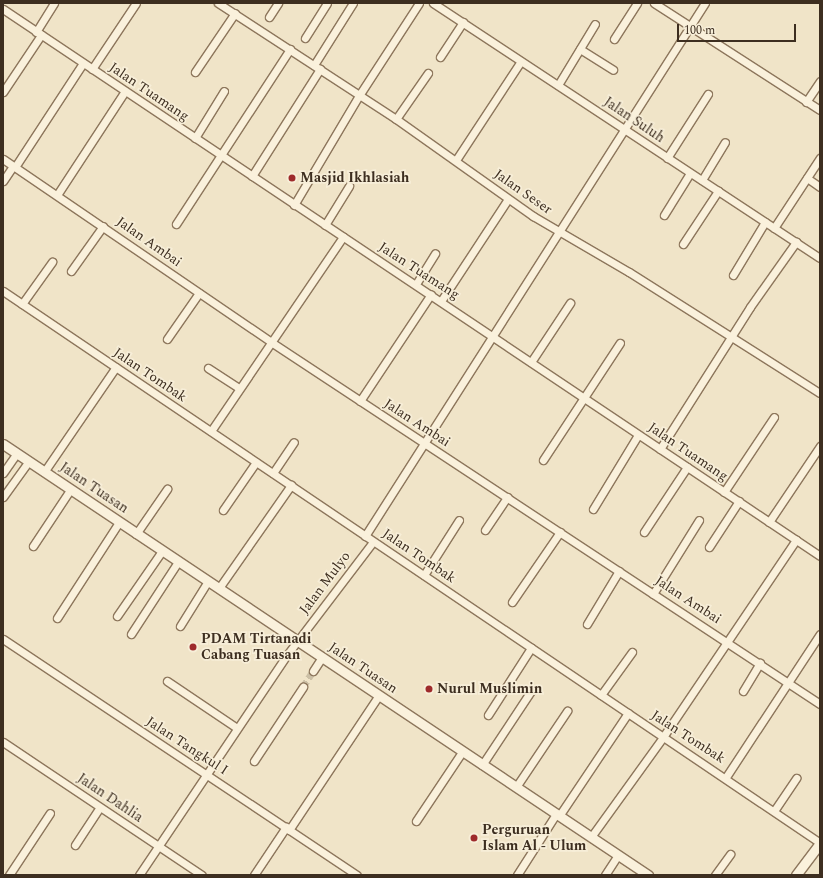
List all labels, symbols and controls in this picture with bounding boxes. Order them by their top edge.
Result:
scale bar [679,16,798,42]
text: 100 m [684,21,715,40]
street label: Jalan Tuamang [106,59,192,125]
street label: Jalan Suluh [600,94,668,146]
street label: Jalan Seser [491,166,555,218]
place label: Masjid Ikhlasiah [300,170,409,186]
marker: Masjid Ikhlasiah [287,173,297,183]
street label: Jalan Ambai [113,213,185,271]
street label: Jalan Tuamang [375,239,463,303]
street label: Jalan Tombak [110,344,190,406]
street label: Jalan Ambai [381,395,453,451]
street label: Jalan Tuamang [645,419,731,485]
street label: Jalan Tuasan [56,459,132,517]
street label: Jalan Tombak [379,525,459,587]
street label: Jalan Mulyo [296,548,354,618]
street label: Jalan Ambai [652,572,724,628]
place label: PDAM Tirtanadi Cabang Tuasan [201,631,311,664]
street label: Jalan Tuasan [325,639,401,697]
marker: PDAM Tirtanadi Cabang Tuasan [188,642,198,652]
place label: Nurul Muslimin [437,681,542,697]
marker: Nurul Muslimin [424,684,434,694]
street label: Jalan Tombak [648,707,728,767]
street label: Jalan Tangkul I [143,713,231,779]
street label: Jalan Dahlia [74,770,146,826]
place label: Perguruan Islam Al - Ulum [482,822,586,854]
marker: Perguruan Islam Al - Ulum [469,833,479,843]

